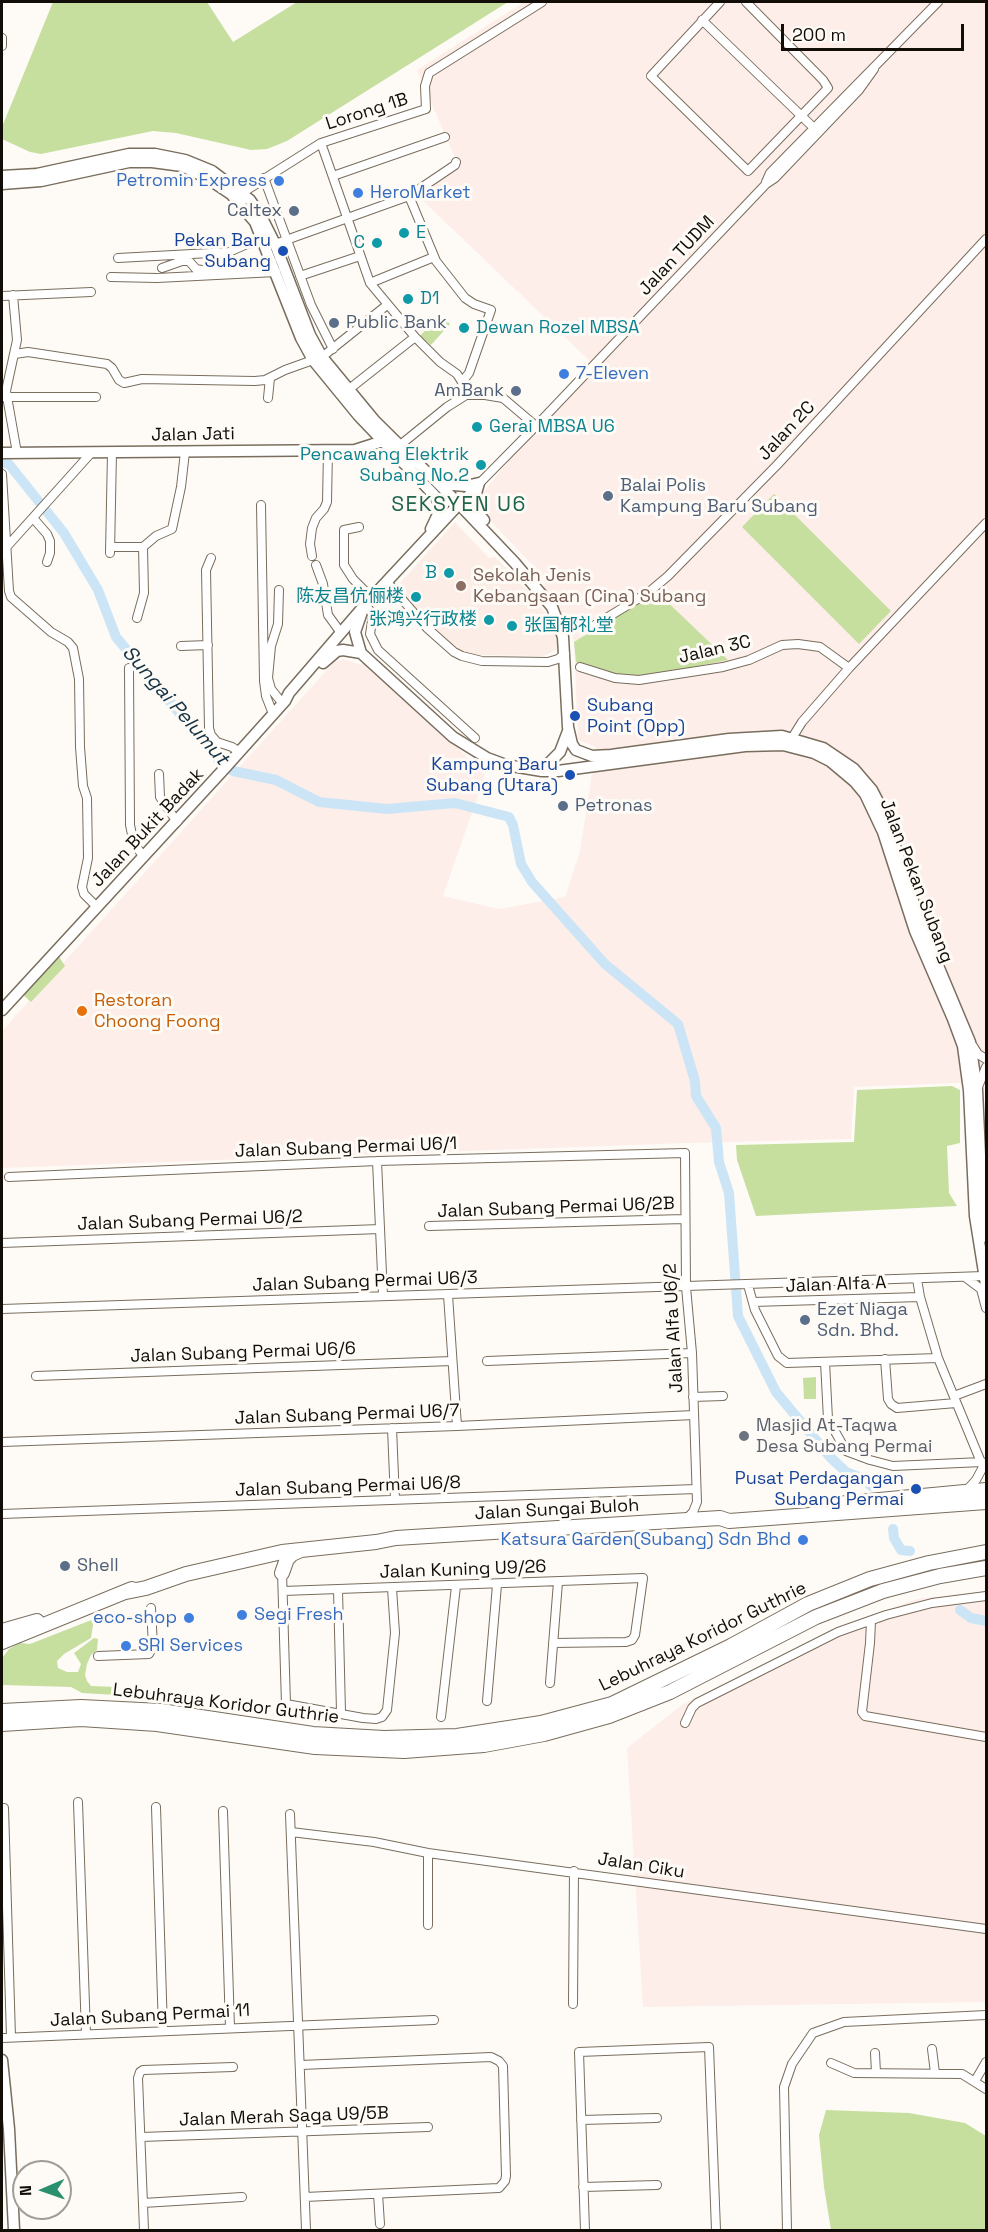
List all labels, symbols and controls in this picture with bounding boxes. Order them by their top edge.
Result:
scale bar [784,12,967,50]
text: 200 m [792,23,846,46]
street label: Lorong 1B [323,89,411,135]
place label: Petromin Express [116,170,267,192]
marker: Petromin Express [272,174,286,188]
place label: HeroMarket [370,182,471,204]
marker: HeroMarket [351,186,365,200]
place label: Caltex [227,200,282,222]
marker: Caltex [287,204,301,218]
street label: Jalan TUDM [635,212,719,300]
place label: E [416,222,426,244]
marker: E [397,226,411,240]
place label: Pekan Baru Subang [174,230,271,272]
place label: C [353,232,365,254]
marker: C [370,236,384,250]
marker: Pekan Baru Subang [276,244,290,258]
place label: D1 [420,288,439,310]
marker: D1 [401,292,415,306]
place label: Public Bank [346,312,447,334]
marker: Public Bank [327,316,341,330]
place label: Dewan Rozel MBSA [476,317,639,339]
marker: Dewan Rozel MBSA [457,321,471,335]
place label: 7-Eleven [576,363,649,385]
marker: 7-Eleven [557,367,571,381]
place label: AmBank [434,380,504,402]
marker: AmBank [509,384,523,398]
street label: Jalan 2C [754,397,820,465]
place label: Gerai MBSA U6 [489,416,615,438]
marker: Gerai MBSA U6 [470,420,484,434]
street label: Jalan Jati [151,423,235,447]
place label: Pencawang Elektrik Subang No.2 [300,444,469,486]
marker: Pencawang Elektrik Subang No.2 [474,458,488,472]
place label: Balai Polis Kampung Baru Subang [620,475,818,518]
marker: Balai Polis Kampung Baru Subang [601,489,615,503]
district label: SEKSYEN U6 [391,492,527,518]
place label: B [425,562,437,584]
place label: Sekolah Jenis Kebangsaan (Cina) Subang [473,565,706,608]
marker: B [442,566,456,580]
marker: Sekolah Jenis Kebangsaan (Cina) Subang [454,579,468,593]
place label: 陈友昌伉俪楼 [296,586,404,608]
marker: 陈友昌伉俪楼 [409,590,423,604]
place label: 张鸿兴行政楼 [369,609,477,631]
marker: 张鸿兴行政楼 [482,613,496,627]
place label: 张国郁礼堂 [524,615,614,637]
marker: 张国郁礼堂 [505,619,519,633]
street label: Jalan 3C [677,631,753,669]
water label: Sungai Pelumut [117,641,233,771]
place label: Subang Point (Opp) [587,695,685,738]
marker: Subang Point (Opp) [568,709,582,723]
place label: Kampung Baru Subang (Utara) [426,754,558,796]
street label: Jalan Bukit Badak [87,764,209,892]
marker: Kampung Baru Subang (Utara) [563,768,577,782]
place label: Petronas [575,795,652,817]
street label: Jalan Pekan Subang [875,796,957,966]
marker: Petronas [556,799,570,813]
place label: Restoran Choong Foong [94,990,221,1032]
marker: Restoran Choong Foong [75,1004,89,1018]
street label: Jalan Subang Permai U6/1 [235,1133,457,1163]
street label: Jalan Subang Permai U6/2B [437,1193,675,1223]
street label: Jalan Subang Permai U6/2 [77,1206,303,1236]
street label: Jalan Alfa U6/2 [660,1263,688,1393]
street label: Jalan Subang Permai U6/3 [252,1267,478,1297]
street label: Jalan Alfa A [785,1272,887,1298]
place label: Ezet Niaga Sdn. Bhd. [817,1299,908,1342]
marker: Ezet Niaga Sdn. Bhd. [798,1313,812,1327]
street label: Jalan Subang Permai U6/6 [130,1338,356,1368]
street label: Jalan Subang Permai U6/7 [234,1400,460,1430]
place label: Masjid At-Taqwa Desa Subang Permai [756,1415,932,1458]
marker: Masjid At-Taqwa Desa Subang Permai [737,1429,751,1443]
place label: Pusat Perdagangan Subang Permai [735,1468,904,1510]
street label: Jalan Subang Permai U6/8 [235,1472,461,1502]
marker: Pusat Perdagangan Subang Permai [909,1482,923,1496]
street label: Jalan Sungai Buloh [474,1495,640,1525]
place label: Katsura Garden(Subang) Sdn Bhd [500,1529,791,1551]
marker: Katsura Garden(Subang) Sdn Bhd [796,1533,810,1547]
place label: Shell [77,1555,119,1577]
street label: Jalan Kuning U9/26 [379,1556,547,1584]
marker: Shell [58,1559,72,1573]
street label: Lebuhraya Koridor Guthrie [596,1577,810,1697]
place label: Segi Fresh [254,1604,344,1626]
place label: eco-shop [93,1607,177,1629]
marker: Segi Fresh [235,1608,249,1622]
marker: eco-shop [182,1611,196,1625]
place label: SRI Services [138,1635,243,1657]
marker: SRI Services [119,1639,133,1653]
street label: Lebuhraya Koridor Guthrie [112,1679,340,1729]
street label: Jalan Ciku [596,1848,686,1884]
street label: Jalan Subang Permai 11 [50,2000,250,2032]
street label: Jalan Merah Saga U9/5B [179,2103,389,2131]
north arrow [12,2160,72,2220]
text: N [15,2185,36,2196]

